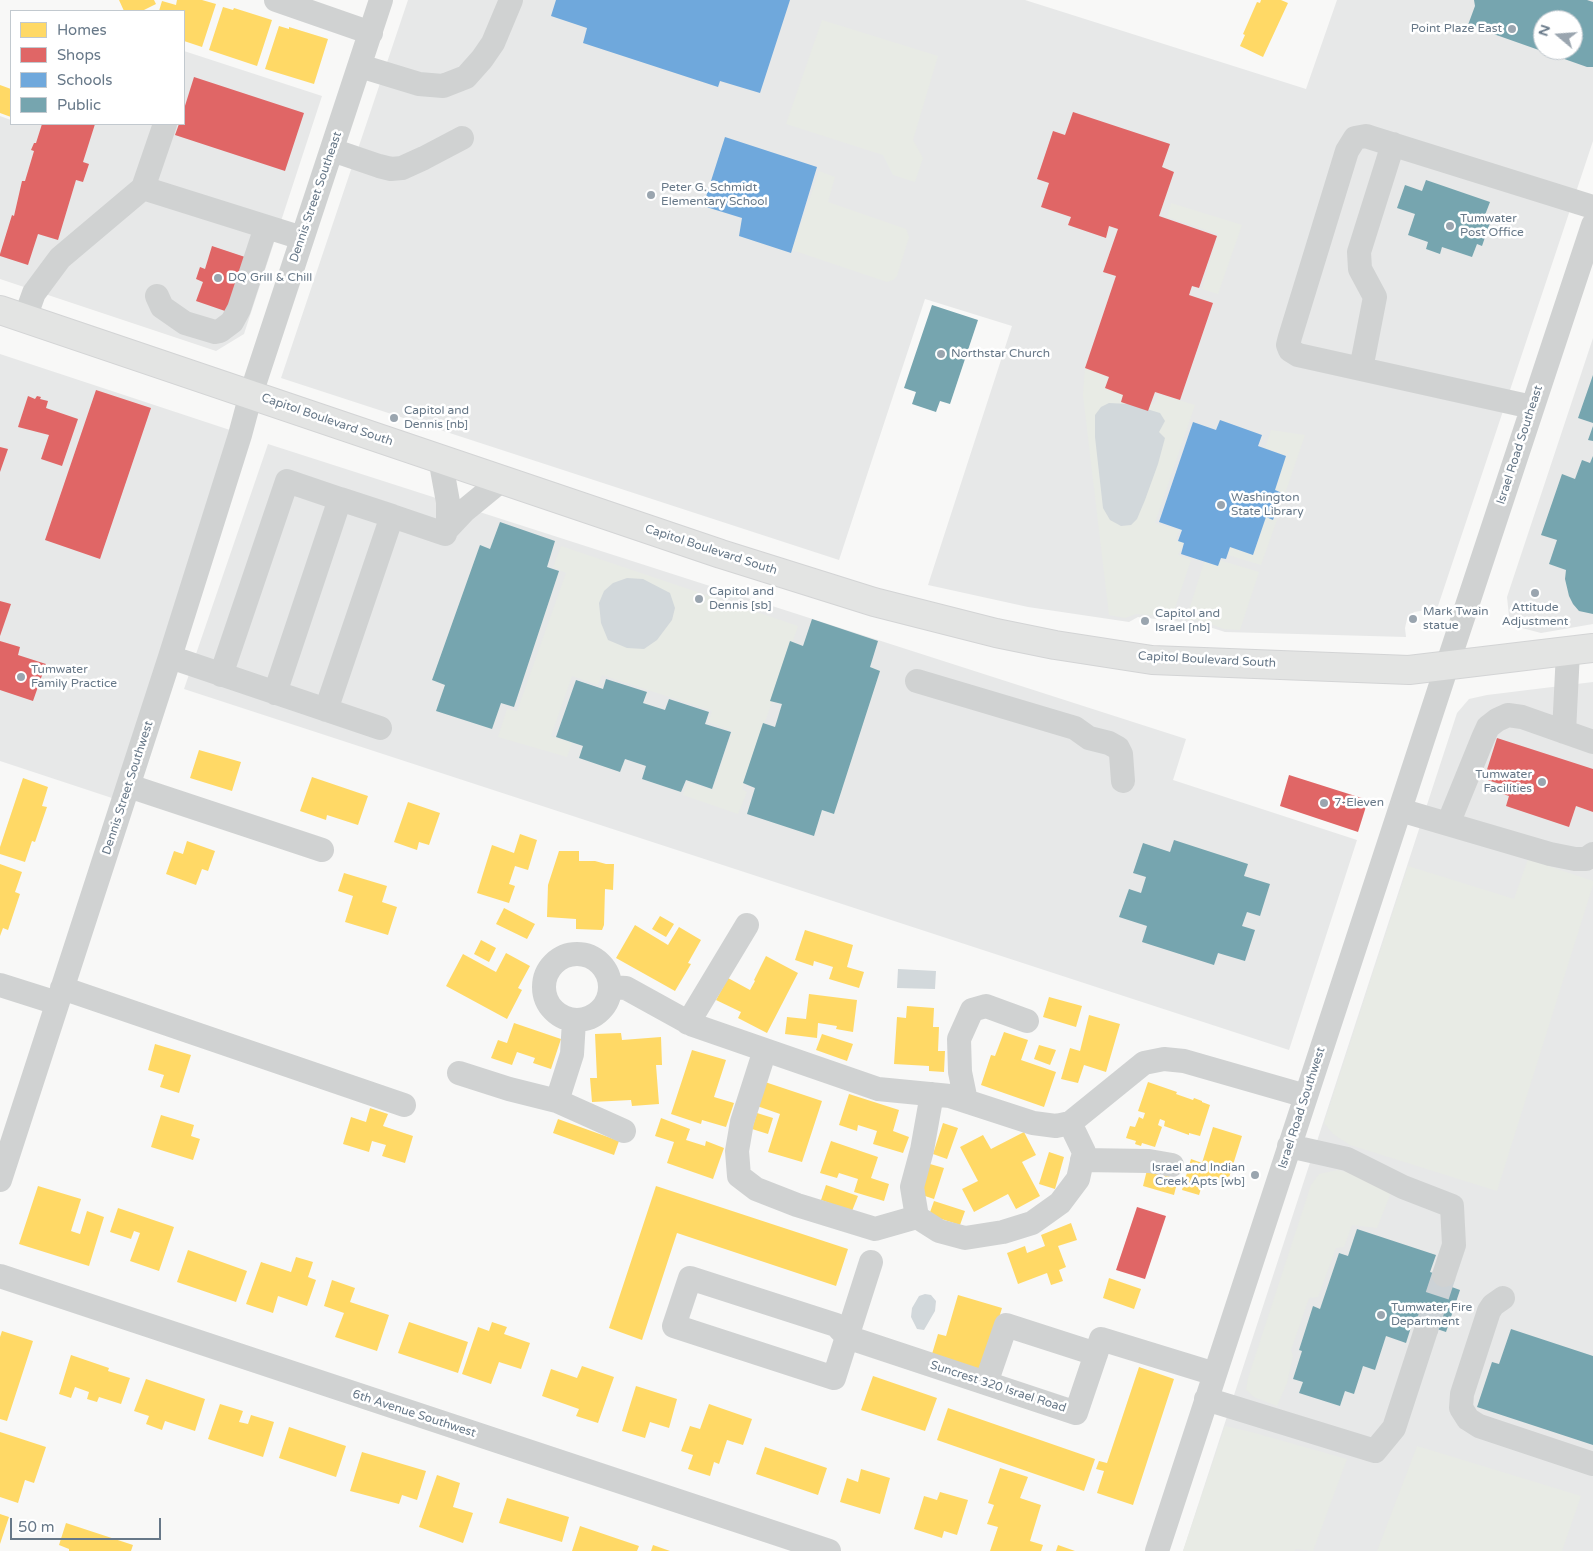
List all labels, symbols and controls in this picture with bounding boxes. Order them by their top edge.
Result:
legend [10,10,185,125]
north arrow [1533,10,1583,60]
text: Homes [57,21,107,39]
place label: Point Plaze East [1411,22,1502,36]
marker: Point Plaze East [1506,23,1518,35]
text: N [1534,23,1554,38]
text: Shops [57,46,101,64]
text: Schools [57,71,113,89]
text: Public [57,96,101,114]
street label: Dennis Street Southeast [287,130,345,264]
place label: Peter G. Schmidt Elementary School [661,181,768,209]
marker: Peter G. Schmidt Elementary School [645,189,657,201]
place label: Tumwater Post Office [1460,212,1524,240]
marker: Tumwater Post Office [1444,220,1456,232]
place label: DQ Grill & Chill [228,271,312,285]
marker: DQ Grill & Chill [212,272,224,284]
place label: Northstar Church [951,347,1050,361]
marker: Northstar Church [935,348,947,360]
street label: Israel Road Southeast [1494,384,1546,506]
street label: Capitol Boulevard South [259,391,395,449]
place label: Capitol and Dennis [nb] [404,404,469,432]
marker: Capitol and Dennis [nb] [388,412,400,424]
place label: Washington State Library [1231,491,1304,519]
marker: Washington State Library [1215,499,1227,511]
street label: Capitol Boulevard South [643,522,779,578]
place label: Capitol and Dennis [sb] [709,585,774,613]
marker: Attitude Adjustment [1529,587,1541,599]
marker: Capitol and Dennis [sb] [693,593,705,605]
place label: Attitude Adjustment [1502,601,1568,629]
place label: Mark Twain statue [1423,605,1489,633]
place label: Capitol and Israel [nb] [1155,607,1220,635]
marker: Mark Twain statue [1407,613,1419,625]
marker: Capitol and Israel [nb] [1139,615,1151,627]
street label: Capitol Boulevard South [1138,649,1276,671]
place label: Tumwater Family Practice [31,663,117,691]
marker: Tumwater Family Practice [15,671,27,683]
street label: Dennis Street Southwest [100,719,156,857]
place label: Tumwater Facilities [1475,768,1532,796]
marker: Tumwater Facilities [1536,776,1548,788]
place label: 7-Eleven [1334,796,1384,810]
marker: 7-Eleven [1318,797,1330,809]
street label: Israel Road Southwest [1276,1045,1328,1171]
place label: Israel and Indian Creek Apts [wb] [1152,1161,1245,1189]
marker: Israel and Indian Creek Apts [wb] [1249,1169,1261,1181]
place label: Tumwater Fire Department [1391,1301,1472,1329]
marker: Tumwater Fire Department [1375,1309,1387,1321]
street label: Suncrest 320 Israel Road [928,1358,1068,1416]
street label: 6th Avenue Southwest [350,1387,478,1441]
scale bar [12,1508,164,1540]
text: 50 m [18,1518,55,1536]

